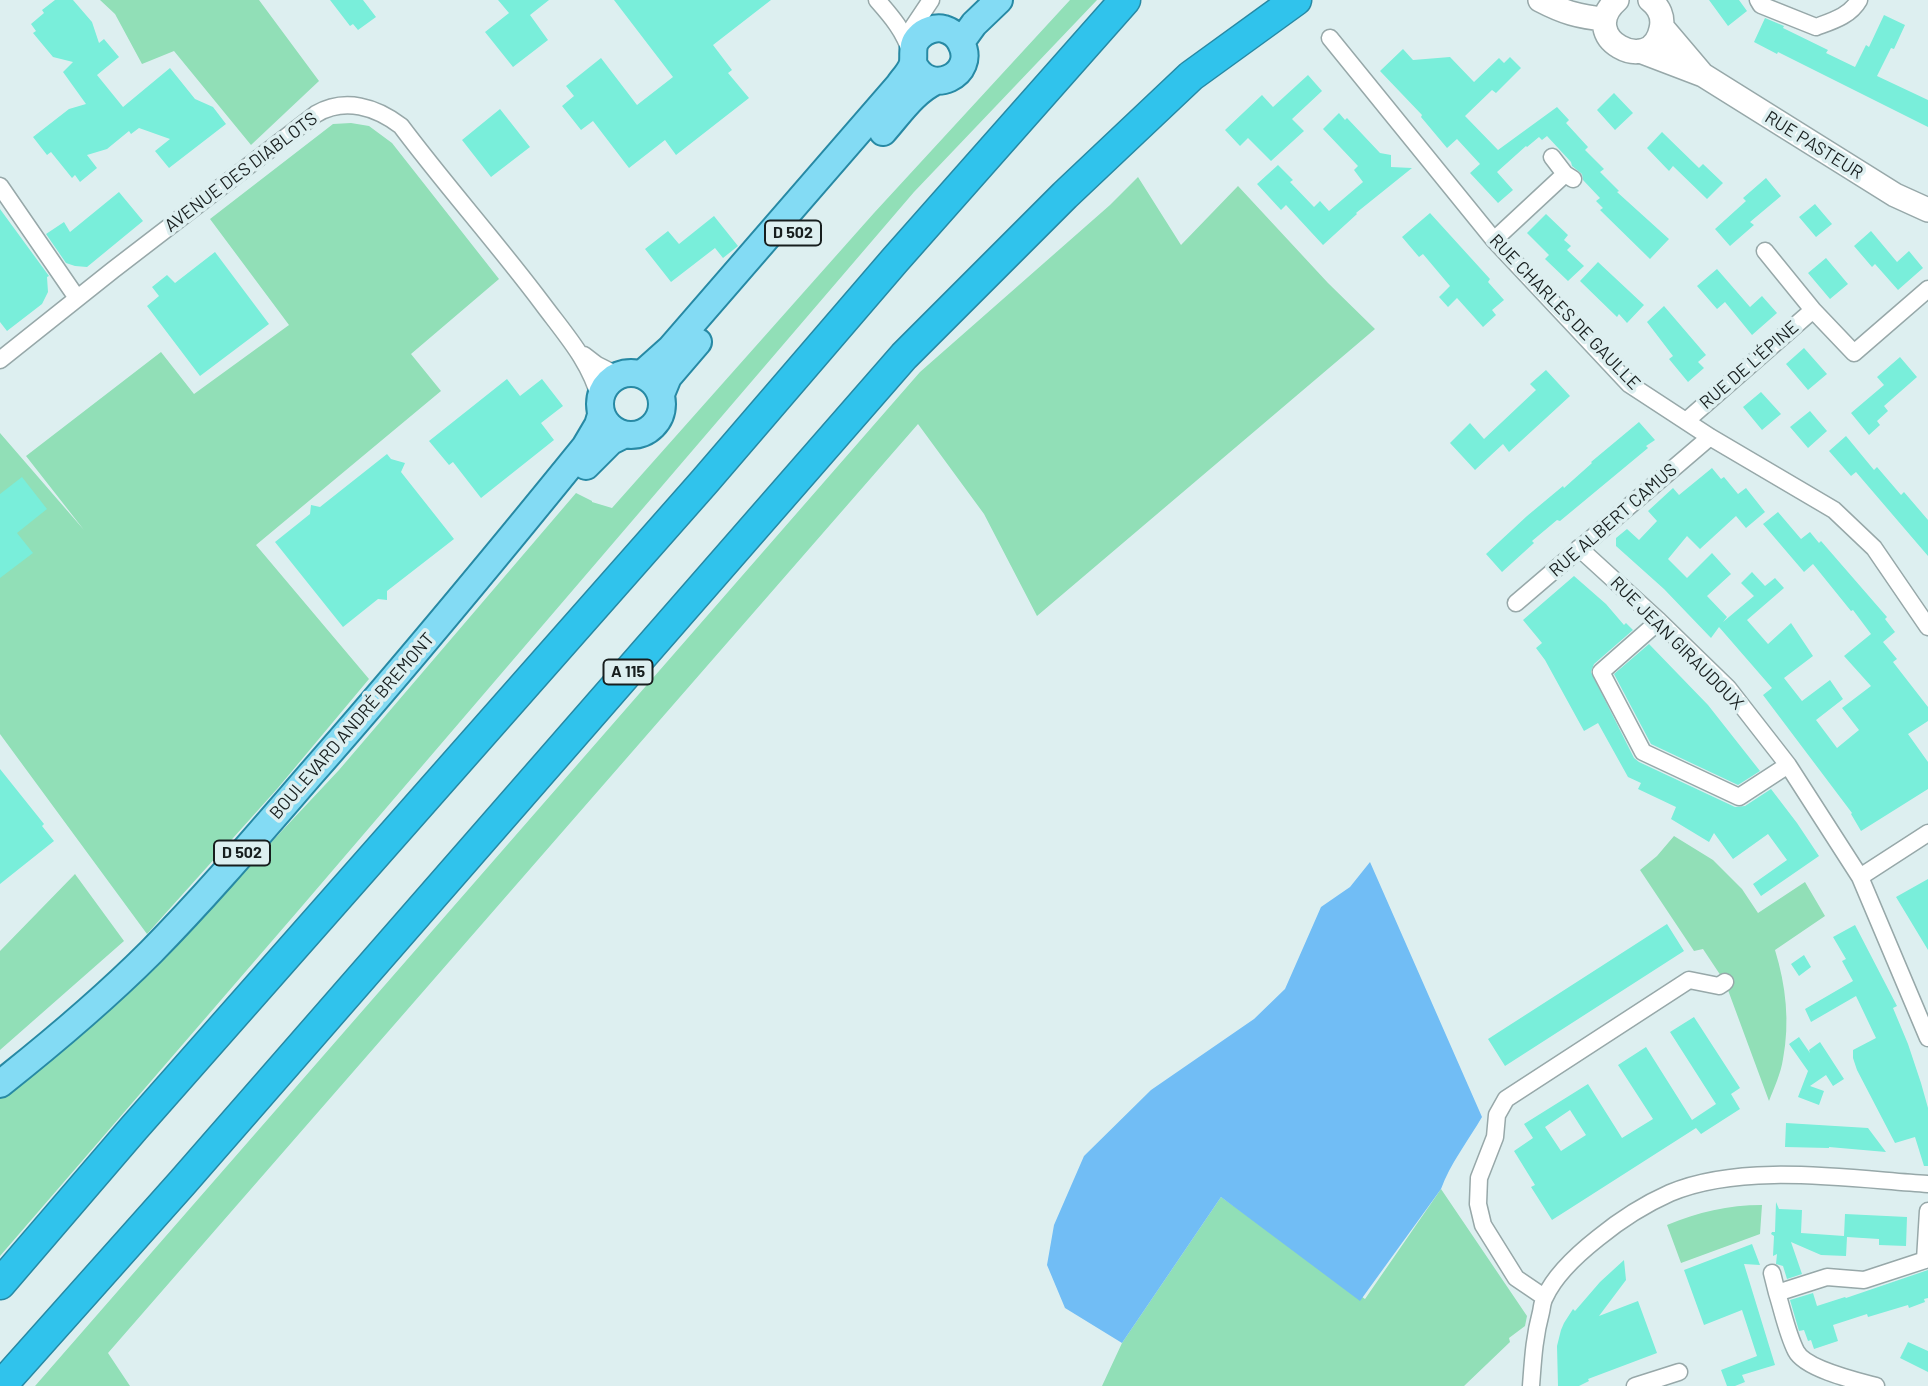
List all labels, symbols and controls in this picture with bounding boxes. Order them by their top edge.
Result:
street label: RUE PASTEUR [1761,106,1867,184]
street label: AVENUE DES DIABLOTS [160,108,322,236]
road number: D 502 [765,220,821,246]
street label: RUE CHARLES DE GAULLE [1485,230,1645,394]
street label: RUE DE L'ÉPINE [1695,316,1803,414]
street label: RUE ALBERT CAMUS [1545,459,1681,581]
street label: RUE JEAN GIRAUDOUX [1606,572,1748,714]
street label: BOULEVARD ANDRÉ BREMONT [265,628,439,824]
road number: A 115 [604,660,652,684]
road number: D 502 [214,840,270,866]

